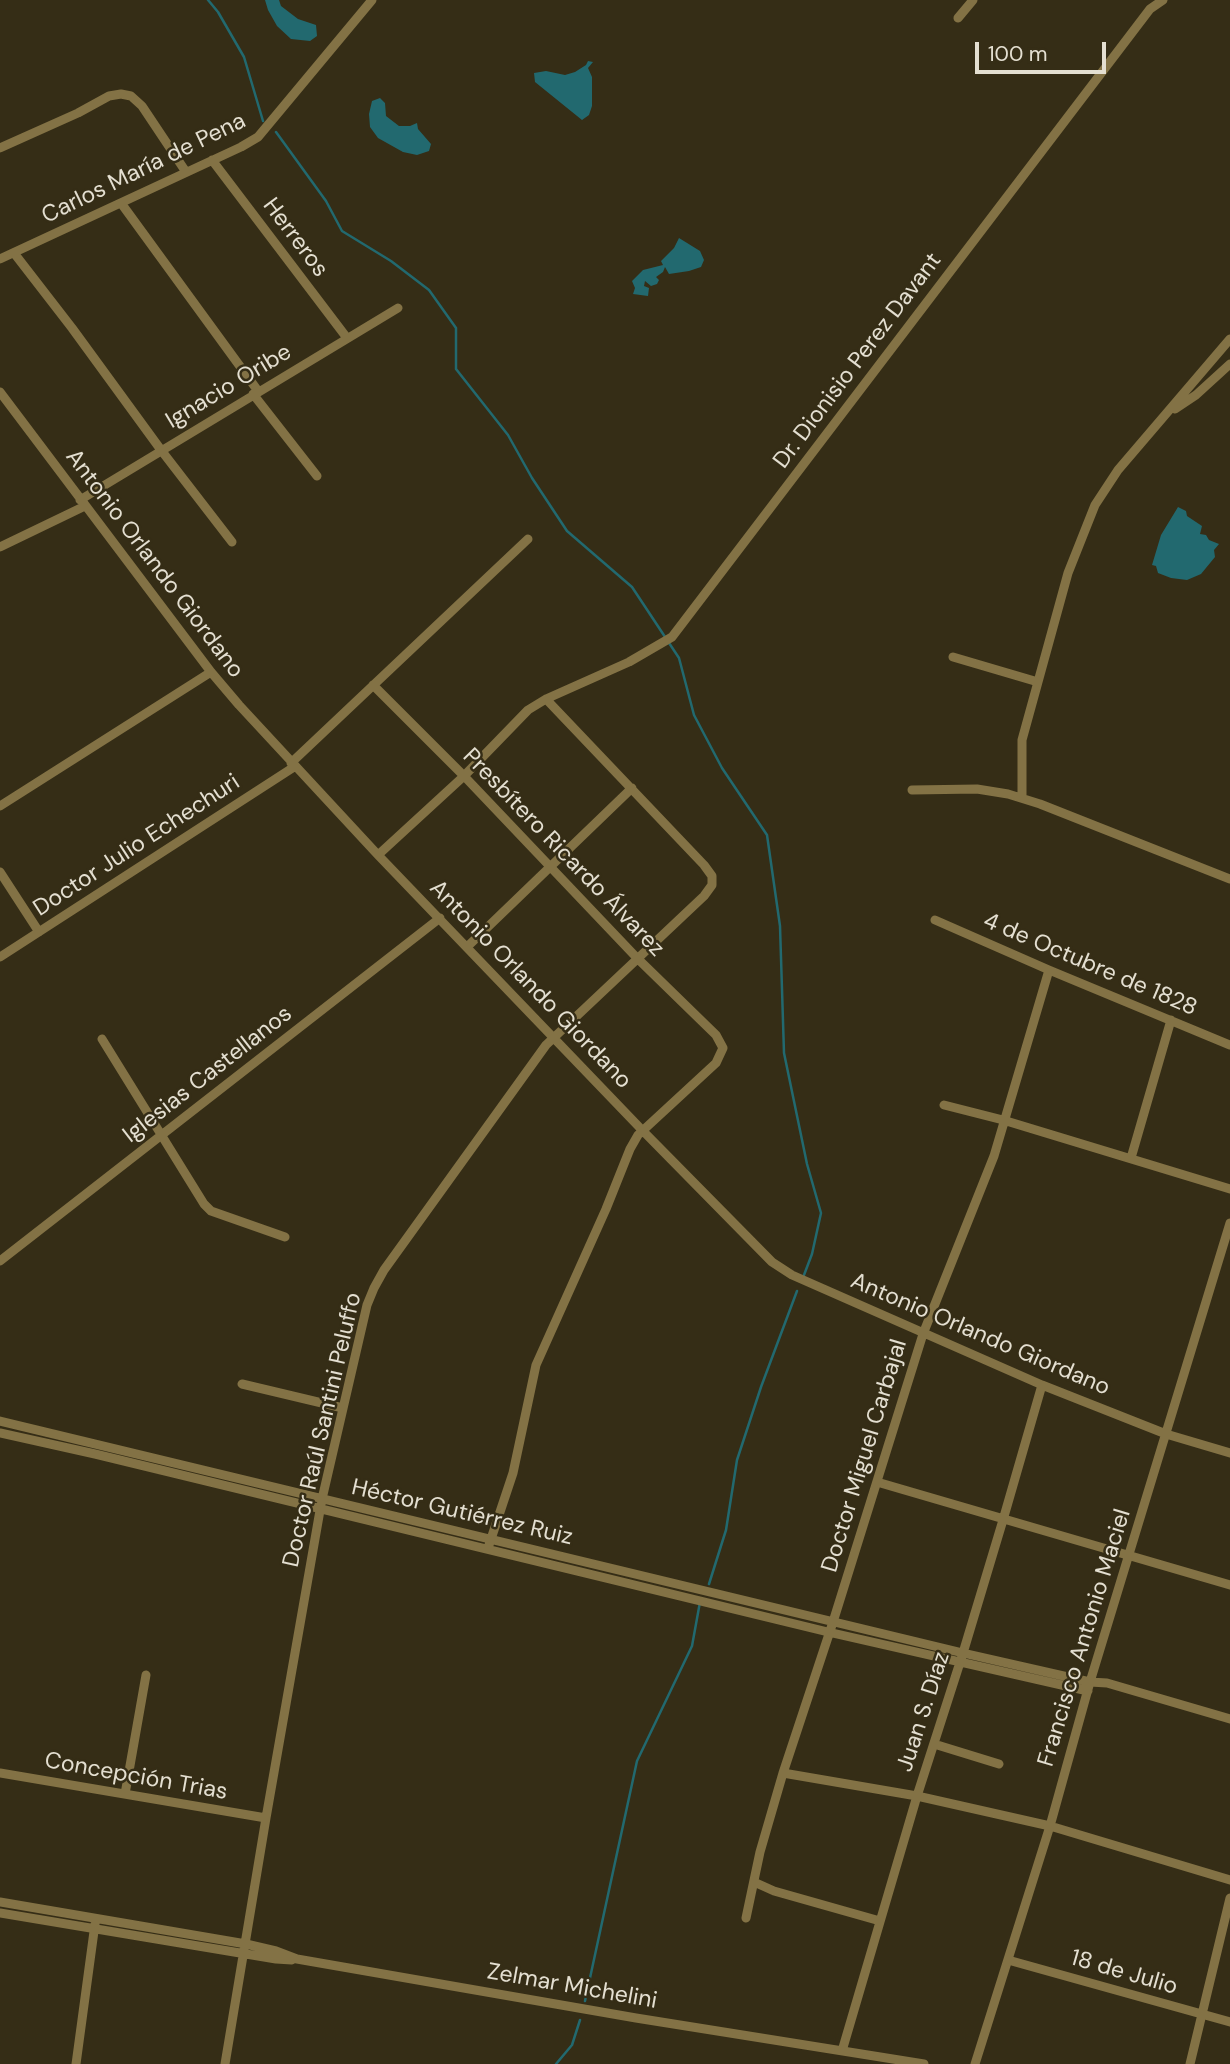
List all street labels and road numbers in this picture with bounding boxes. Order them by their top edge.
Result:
street label: Carlos María de Pena [38,108,250,230]
street label: Herreros [256,193,334,283]
street label: Dr. Dionisio Perez Davant [768,248,948,474]
street label: Ignacio Oribe [161,339,297,435]
street label: Antonio Orlando Giordano [59,444,249,684]
street label: Presbítero Ricardo Álvarez [456,743,670,963]
street label: Doctor Julio Echechuri [29,769,245,923]
street label: Antonio Orlando Giordano [423,875,637,1095]
street label: 4 de Octubre de 1828 [979,907,1201,1023]
street label: Iglesias Castellanos [118,1001,298,1149]
street label: Antonio Orlando Giordano [846,1268,1114,1402]
street label: Doctor Raúl Santini Peluffo [278,1290,368,1570]
street label: Doctor Miguel Carbajal [816,1336,914,1576]
street label: Héctor Gutiérrez Ruiz [349,1474,575,1552]
street label: Francisco Antonio Maciel [1033,1506,1137,1770]
street label: Juan S. Díaz [892,1649,956,1775]
street label: Concepción Trias [42,1747,230,1807]
street label: 18 de Julio [1067,1945,1181,2001]
street label: Zelmar Michelini [485,1958,659,2016]

